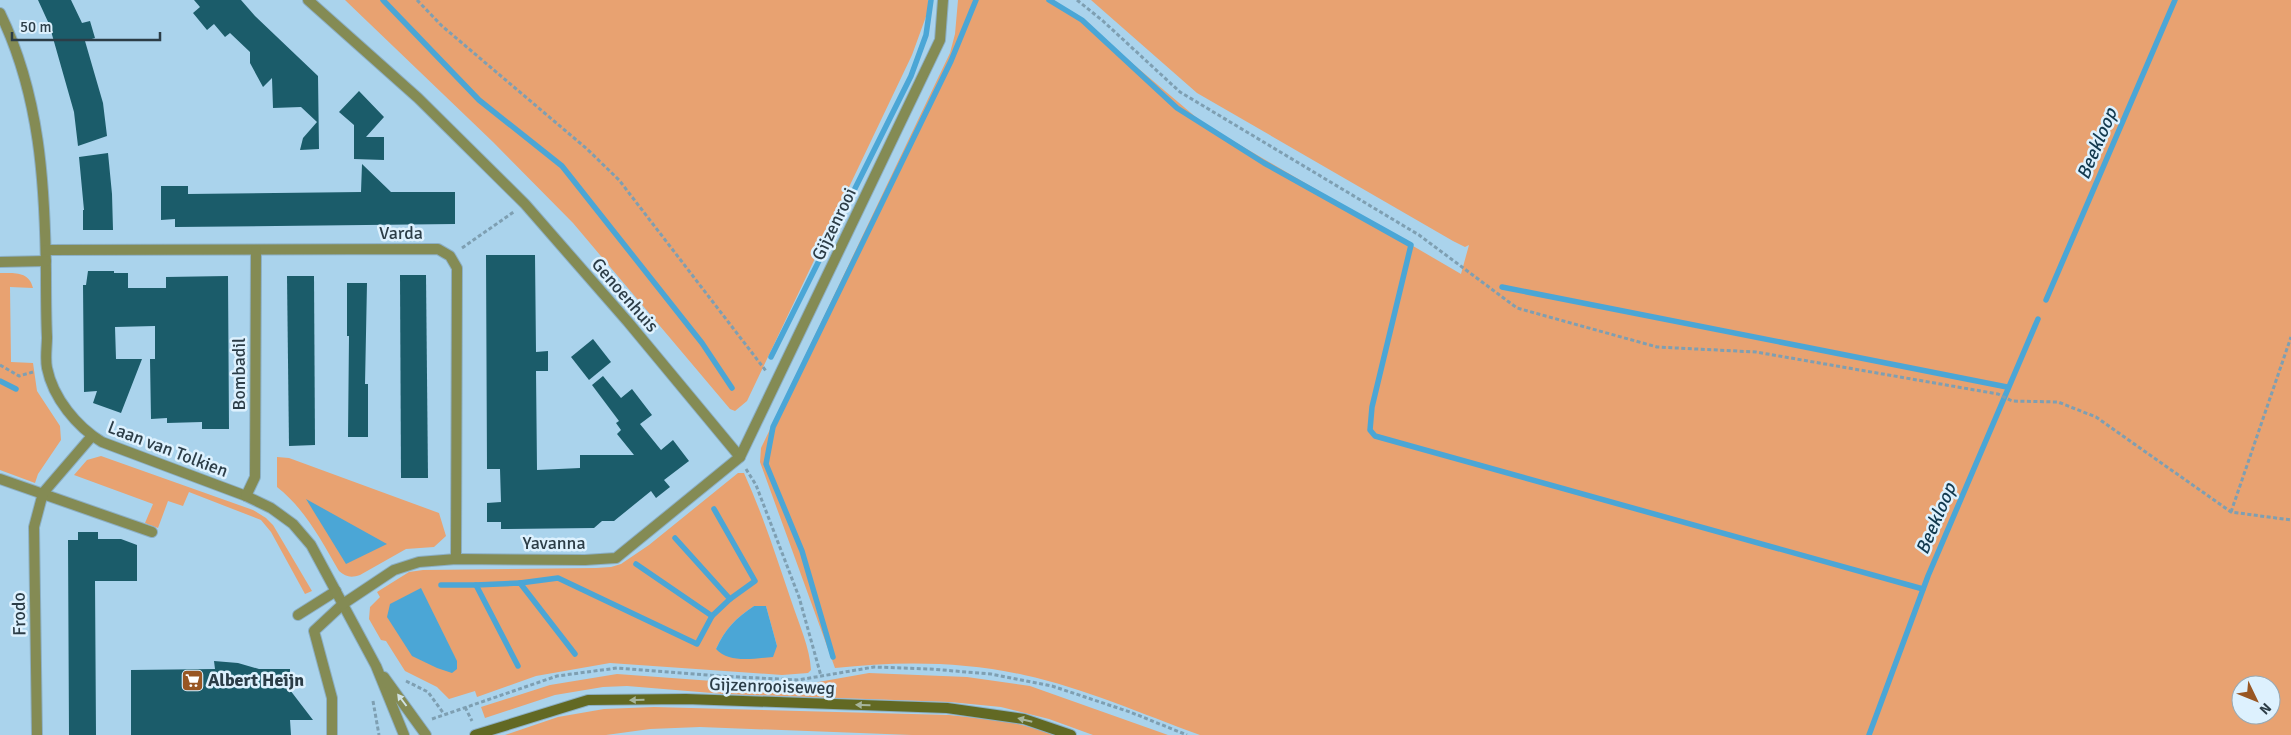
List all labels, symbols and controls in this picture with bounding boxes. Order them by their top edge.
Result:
scale bar [12,10,160,42]
text: 50 m [20,18,51,36]
water label: Beekloop [2071,104,2123,183]
street label: Gijzenrooi [807,184,861,264]
street label: Varda [379,222,423,244]
street label: Genoenhuis [587,253,663,337]
street label: Bombadil [228,338,250,410]
street label: Laan van Tolkien [105,416,231,482]
water label: Beekloop [1910,479,1962,558]
street label: Yavanna [522,532,586,554]
street label: Frodo [8,592,30,636]
supermarket icon: Albert Heijn [180,668,204,692]
place label: Albert Heijn [208,669,304,691]
street label: Gijzenrooiseweg [709,673,835,699]
north arrow [2231,675,2281,725]
one-way arrow [397,693,407,707]
one-way arrow [629,696,645,704]
text: N [2256,699,2275,718]
one-way arrow [855,701,871,709]
one-way arrow [1017,716,1032,724]

